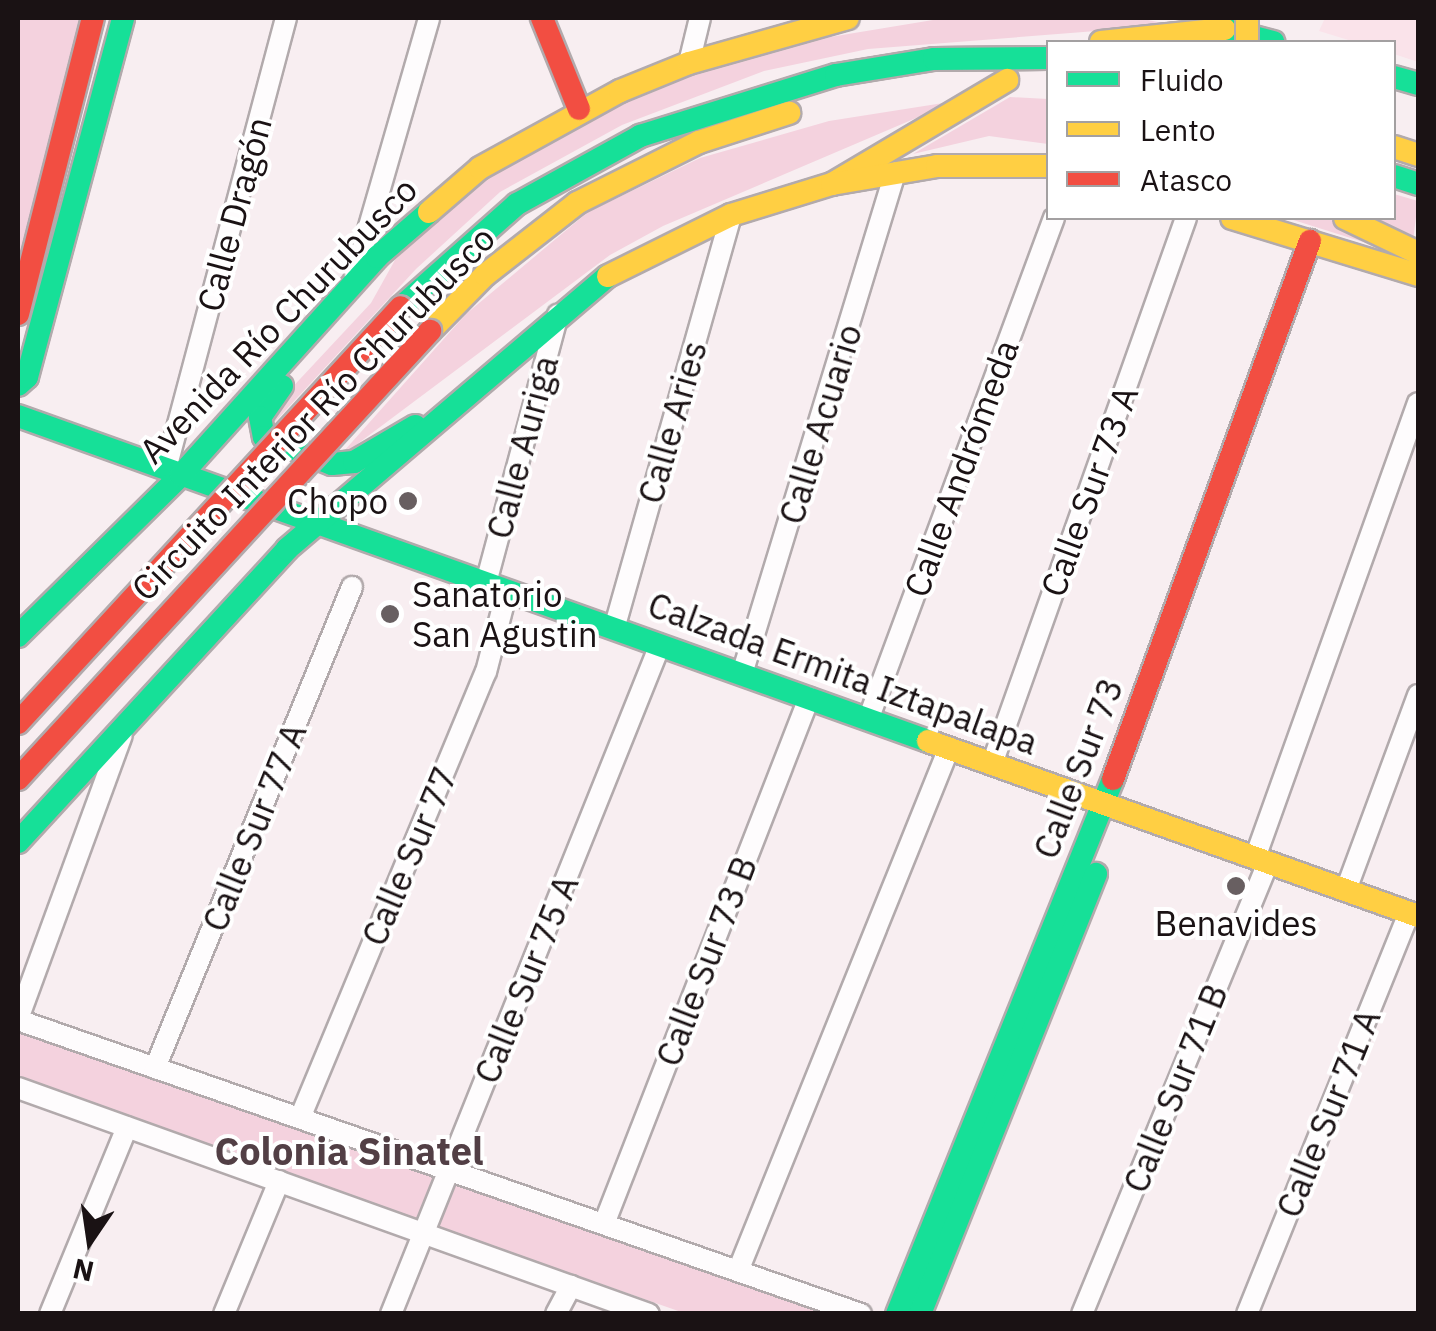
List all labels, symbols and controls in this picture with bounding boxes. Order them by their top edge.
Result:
legend [1046,40,1396,220]
text: Fluido [1140,60,1224,99]
text: Lento [1140,110,1215,149]
street label: Calle Dragón [188,112,280,316]
text: Atasco [1140,160,1232,199]
street label: Avenida Río Churubusco [130,168,426,472]
street label: Circuito Interior Río Churubusco [123,217,503,609]
street label: Calle Acuario [770,319,870,529]
street label: Calle Andrómeda [895,334,1027,602]
street label: Calle Aries [629,336,715,508]
street label: Calle Auriga [477,351,567,543]
street label: Calle Sur 73 A [1032,380,1146,602]
place label: Chopo [287,480,388,522]
marker: Chopo [397,490,419,512]
place label: Sanatorio San Agustin [412,573,598,655]
street label: Calzada Ermita Iztapalapa [643,583,1043,763]
marker: Sanatorio San Agustin [377,601,403,627]
street label: Calle Sur 73 [1024,672,1132,864]
street label: Calle Sur 77 A [193,717,315,937]
street label: Calle Sur 77 [353,760,465,952]
street label: Calle Sur 73 B [647,850,765,1072]
street label: Calle Sur 75 A [465,869,587,1089]
marker: Benavides [1225,875,1247,897]
place label: Benavides [1155,902,1317,944]
street label: Calle Sur 71 B [1114,978,1236,1198]
street label: Calle Sur 71 A [1267,1003,1389,1223]
district label: Colonia Sinatel [214,1128,484,1174]
north arrow [40,1191,140,1291]
text: N [69,1250,97,1291]

